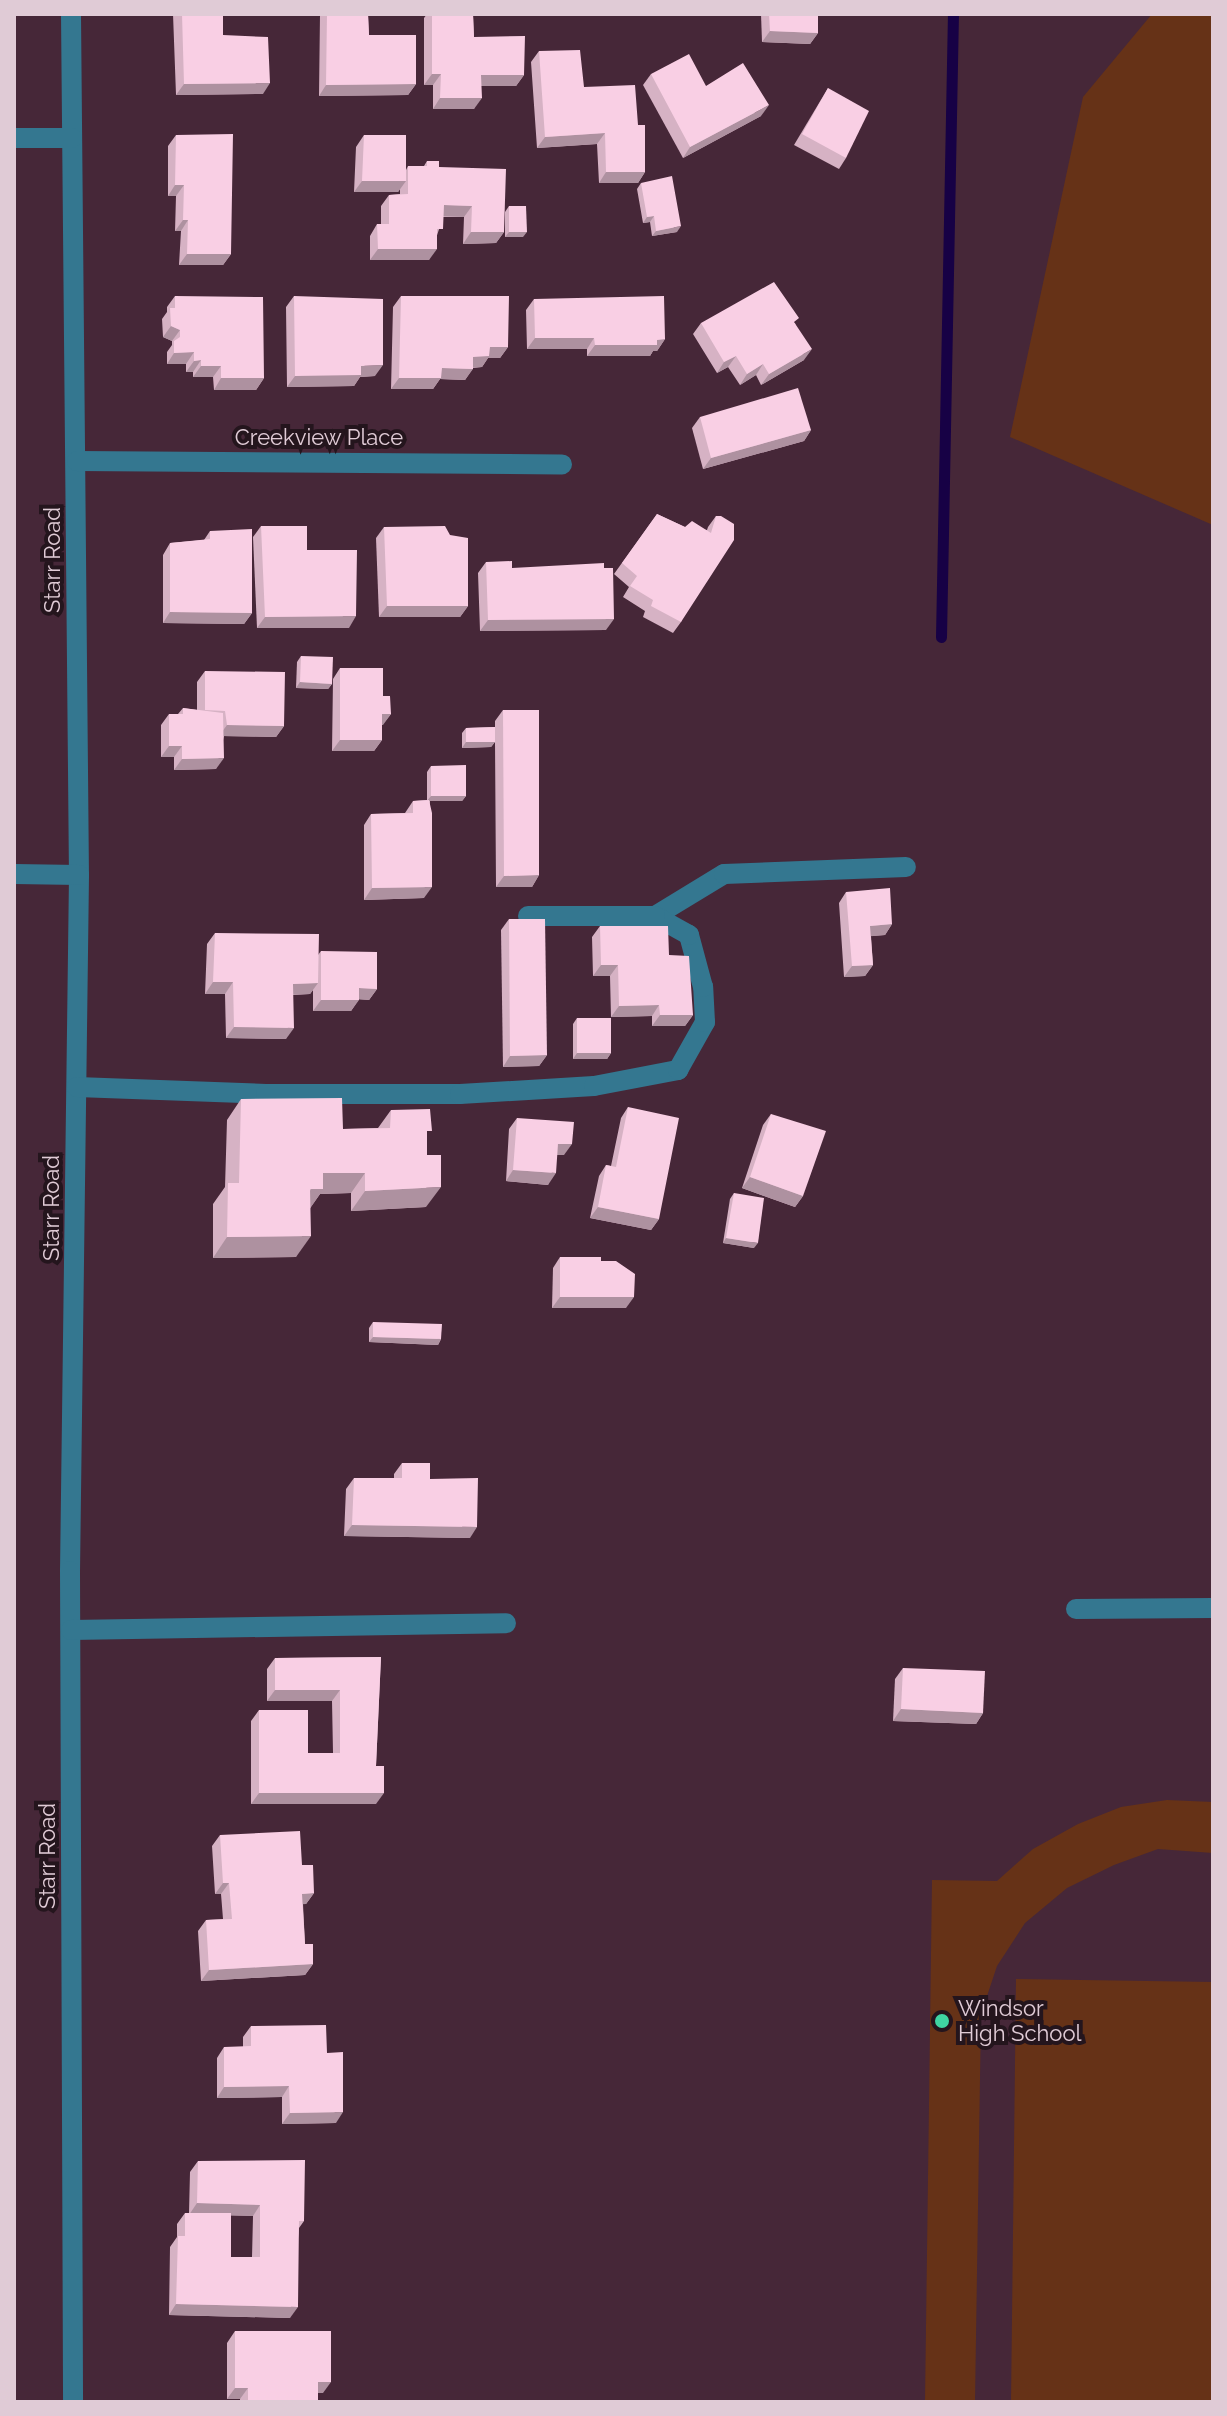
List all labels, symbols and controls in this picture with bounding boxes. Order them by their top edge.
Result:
street label: Creekview Place [234,425,404,451]
street label: Starr Road [40,507,66,613]
street label: Starr Road [39,1155,65,1261]
street label: Starr Road [35,1803,61,1909]
place label: Windsor High School [958,1995,1081,2046]
marker: Windsor High School [933,2012,951,2030]

